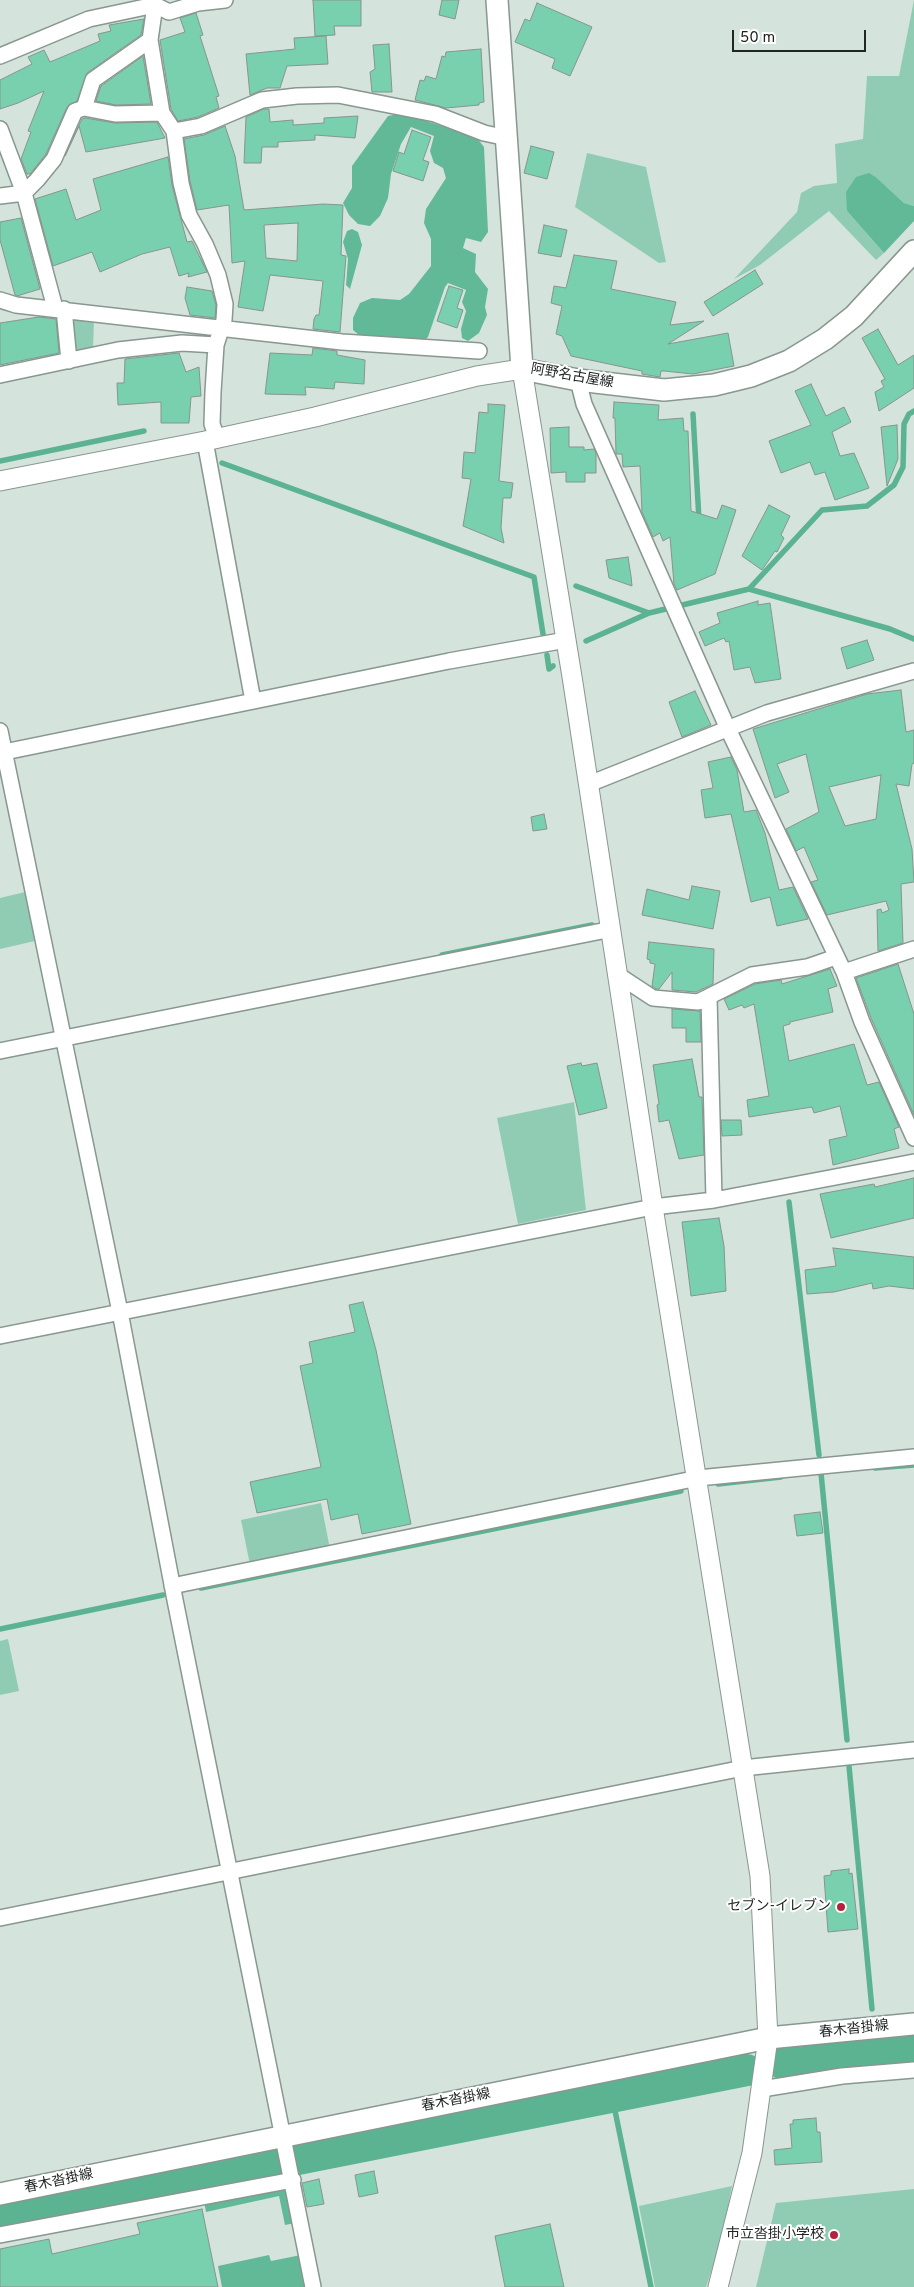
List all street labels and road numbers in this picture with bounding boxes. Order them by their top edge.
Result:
street label: 阿野名古屋線 [529,361,615,393]
street label: 春木沓掛線 [818,2018,890,2042]
street label: 春木沓掛線 [420,2086,492,2116]
street label: 春木沓掛線 [23,2167,95,2197]

